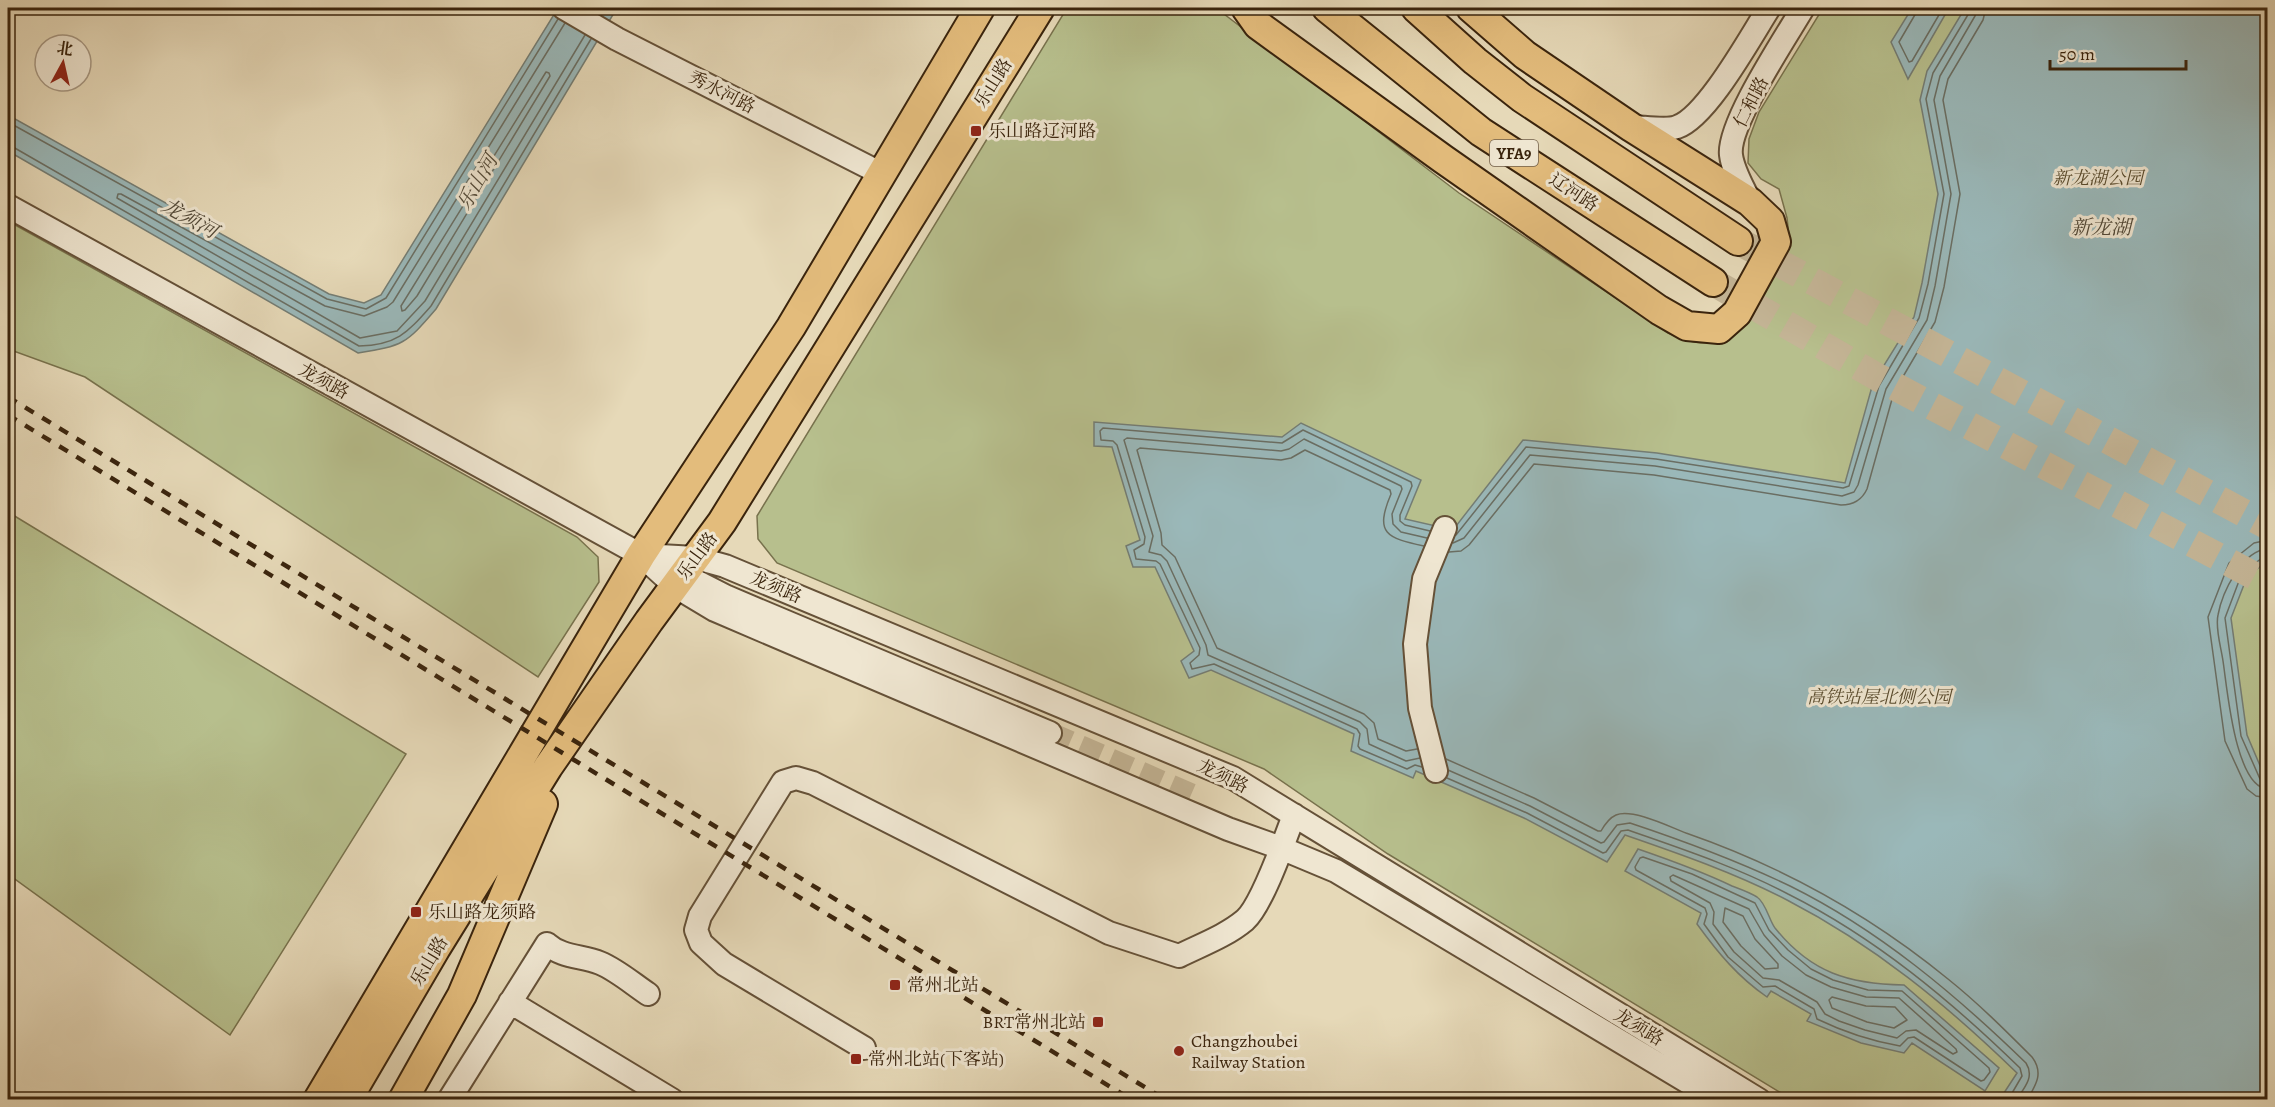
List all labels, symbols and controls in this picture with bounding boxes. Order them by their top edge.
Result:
north arrow [33,33,93,93]
scale bar [2050,33,2186,71]
text: 北 [55,37,74,61]
text: 50 m [2059,42,2095,66]
street label: 乐山路 [969,54,1017,112]
street label: 秀水河路 [684,65,760,119]
street label: 仁和路 [1728,72,1774,132]
place label: 乐山路辽河路 [988,119,1096,143]
marker: 乐山路辽河路 [969,124,983,138]
road number: YFA9 [1490,140,1538,166]
water label: 乐山河 [451,147,506,215]
park label: 新龙湖公园 [2053,166,2146,190]
street label: 辽河路 [1545,167,1603,217]
water label: 龙须河 [157,192,225,246]
water label: 新龙湖 [2071,214,2134,241]
street label: 龙须路 [295,357,353,405]
street label: 乐山路 [671,527,723,585]
street label: 龙须路 [746,565,806,609]
park label: 高铁站屋北侧公园 [1807,685,1954,709]
street label: 龙须路 [1193,753,1253,799]
place label: 乐山路龙须路 [428,900,536,924]
marker: 乐山路龙须路 [409,905,423,919]
street label: 乐山路 [405,932,453,990]
place label: 常州北站 [907,973,979,997]
marker: 常州北站 [888,978,902,992]
street label: 龙须路 [1610,1003,1668,1051]
place label: BRT常州北站 [982,1010,1086,1034]
marker: BRT常州北站 [1091,1015,1105,1029]
place label: Changzhoubei Railway Station [1191,1029,1305,1074]
marker: Changzhoubei Railway Station [1172,1044,1186,1058]
place label: 常州北站(下客站) [868,1047,1004,1071]
marker: 常州北站(下客站) [849,1052,863,1066]

